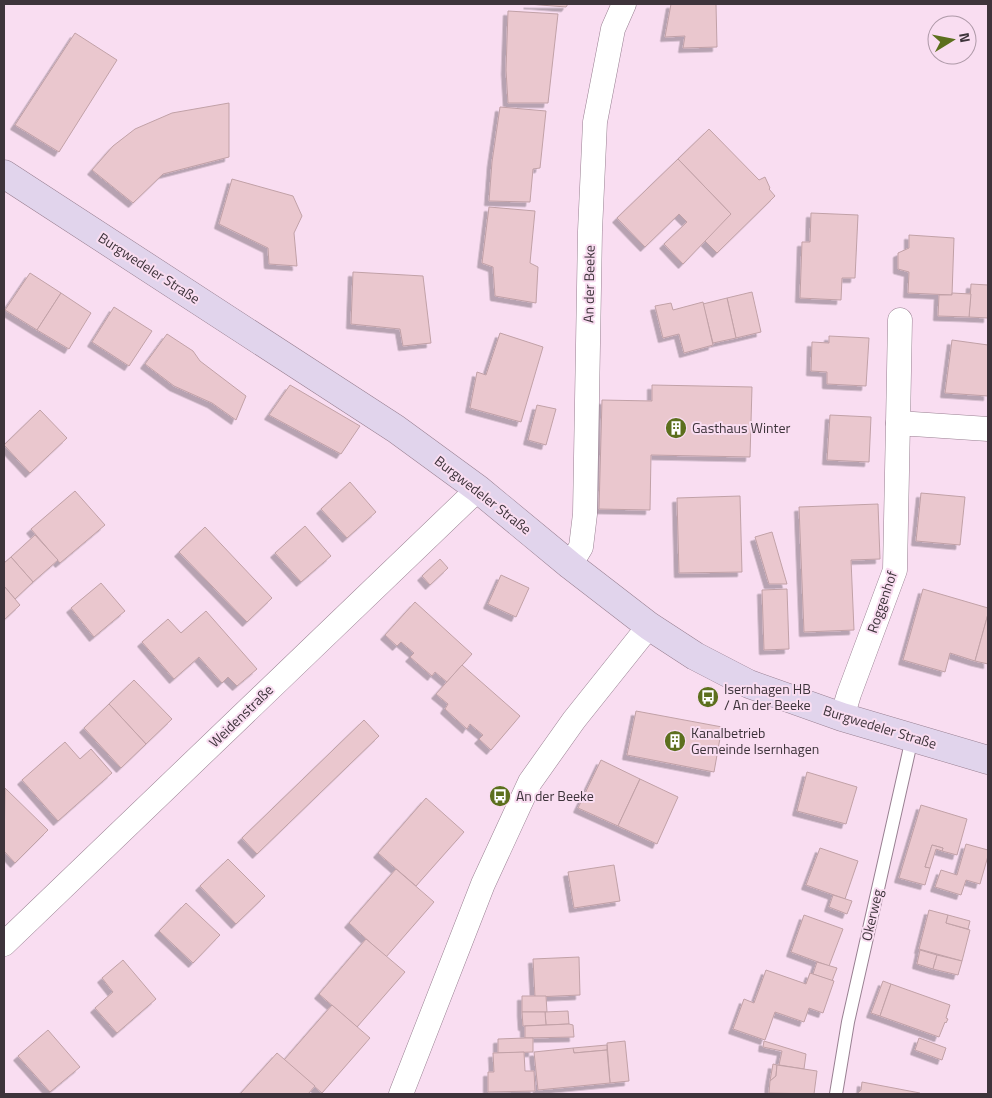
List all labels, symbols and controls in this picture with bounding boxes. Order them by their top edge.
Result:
north arrow [927,15,977,65]
text: N [954,31,976,44]
street label: Burgwedeler Straße [94,227,204,308]
street label: An der Beeke [577,245,600,323]
building icon: Gasthaus Winter [664,416,688,440]
place label: Gasthaus Winter [692,417,791,438]
street label: Burgwedeler Straße [430,450,536,539]
street label: Roggenhof [861,568,902,636]
place label: Isernhagen HB / An der Beeke [724,678,811,715]
street label: Weidenstraße [204,679,278,752]
bus stop icon: Isernhagen HB / An der Beeke [696,685,720,709]
street label: Burgwedeler Straße [821,699,940,754]
place label: Kanalbetrieb Gemeinde Isernhagen [691,722,819,759]
building icon: Kanalbetrieb Gemeinde Isernhagen [663,729,687,753]
bus stop icon: An der Beeke [488,784,512,808]
place label: An der Beeke [516,785,594,806]
street label: Okerweg [855,887,888,943]

